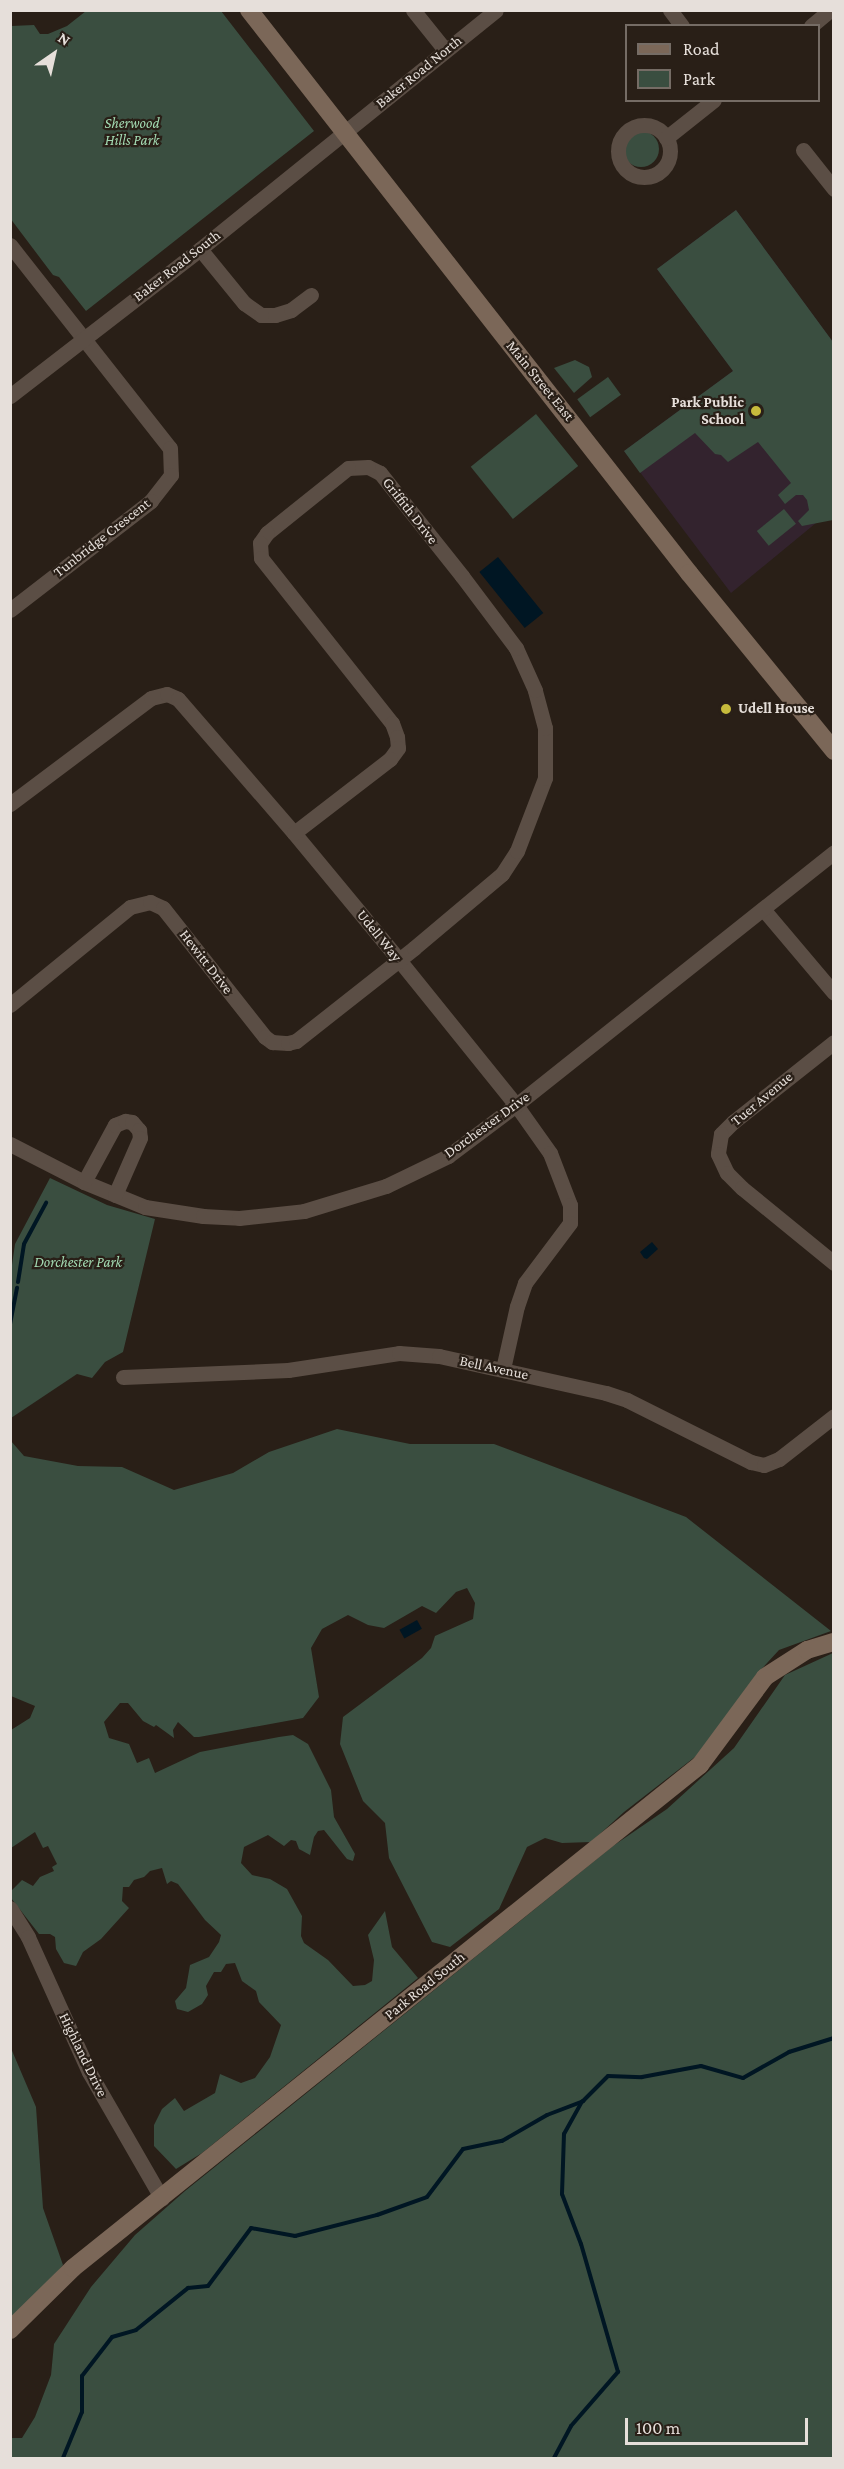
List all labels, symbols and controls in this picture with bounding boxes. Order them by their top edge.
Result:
north arrow [24,24,84,84]
legend [625,24,820,102]
text: N [55,29,74,49]
street label: Baker Road North [372,32,466,112]
text: Road [683,39,720,59]
text: Park [683,69,715,89]
park label: Sherwood Hills Park [105,114,159,149]
street label: Baker Road South [130,226,224,306]
street label: Main Street East [502,337,578,425]
place label: Park Public School [671,393,744,428]
marker: Park Public School [749,404,763,418]
street label: Griffith Drive [378,474,442,548]
street label: Tunbridge Crescent [50,495,154,581]
place label: Udell House [738,700,814,718]
marker: Udell House [719,702,733,716]
street label: Udell Way [353,906,405,966]
street label: Hewitt Drive [175,926,237,998]
street label: Tuer Avenue [728,1068,796,1130]
street label: Dorchester Drive [441,1088,533,1162]
park label: Dorchester Park [34,1254,122,1272]
street label: Bell Avenue [458,1352,530,1384]
street label: Park Road South [381,1948,469,2024]
street label: Highland Drive [55,2010,111,2100]
scale bar [628,2406,811,2444]
text: 100 m [636,2418,680,2438]

